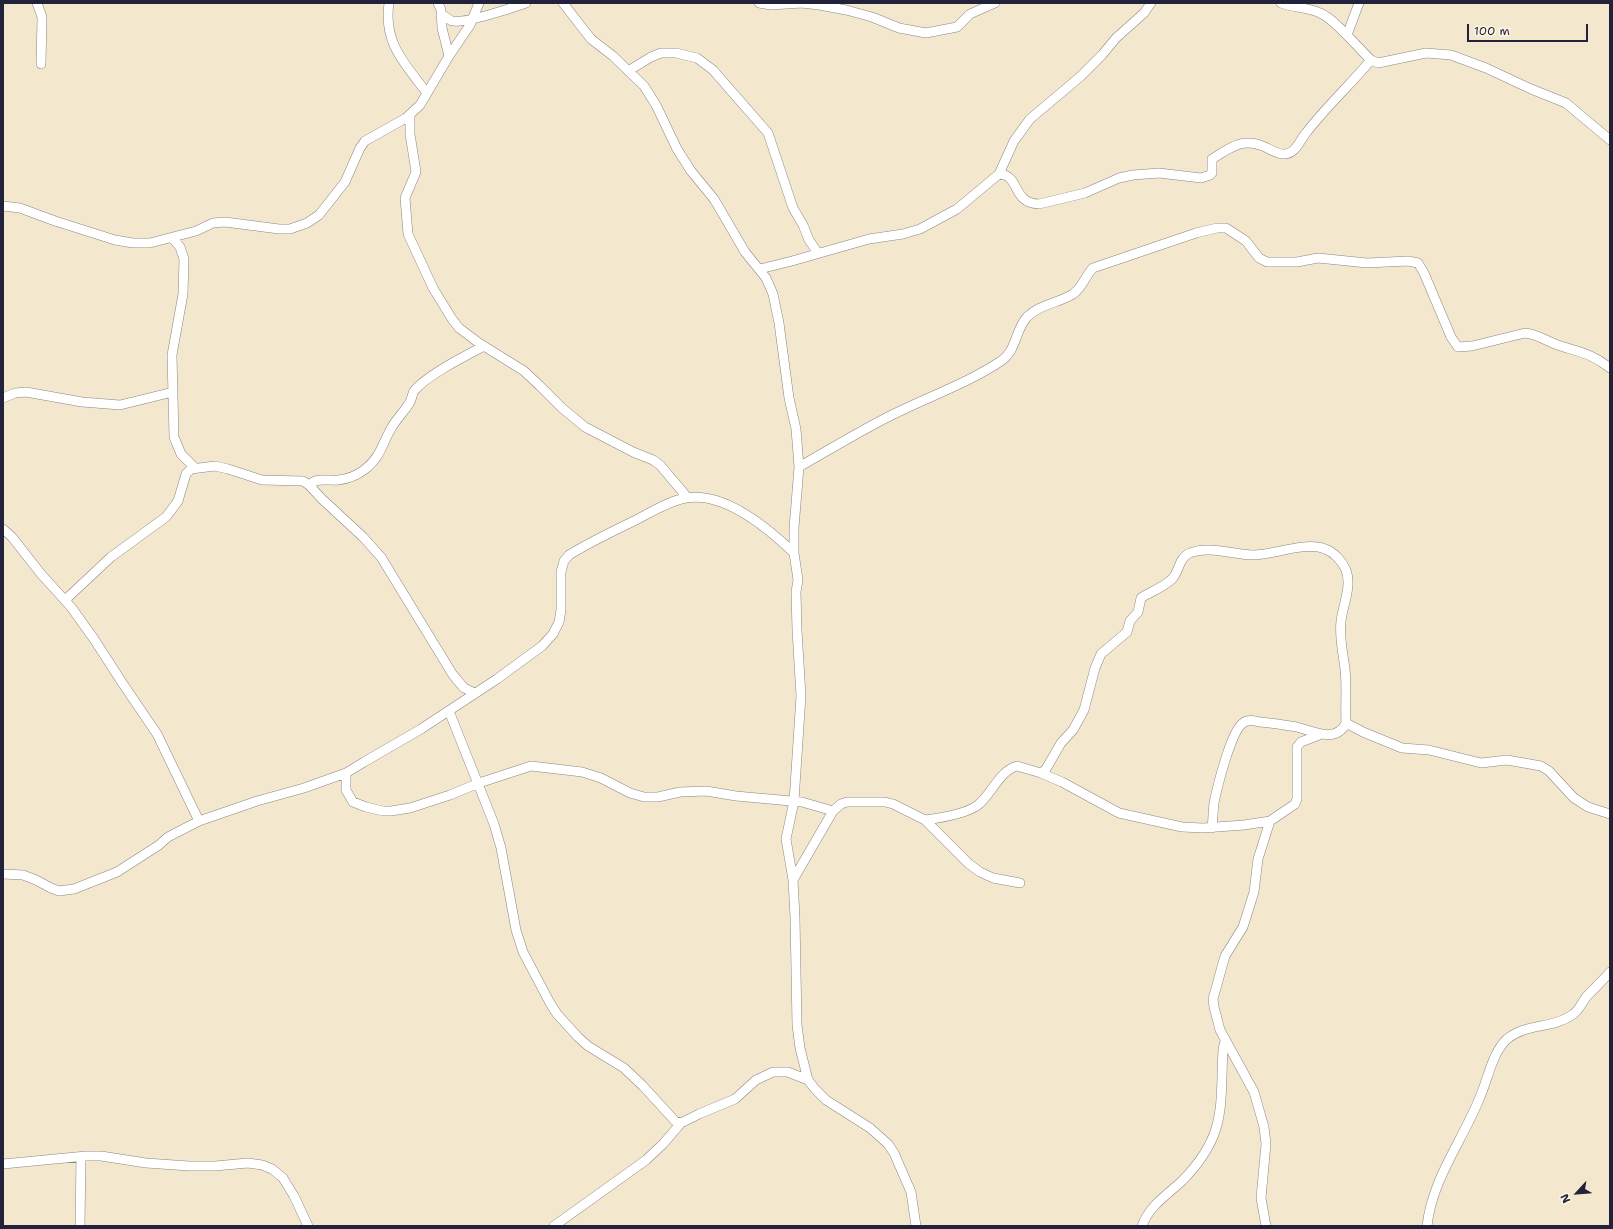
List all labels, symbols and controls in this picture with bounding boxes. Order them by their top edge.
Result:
scale bar [1469,16,1590,42]
text: 100 m [1474,23,1510,39]
north arrow [1557,1173,1597,1213]
text: N [1557,1191,1574,1206]

